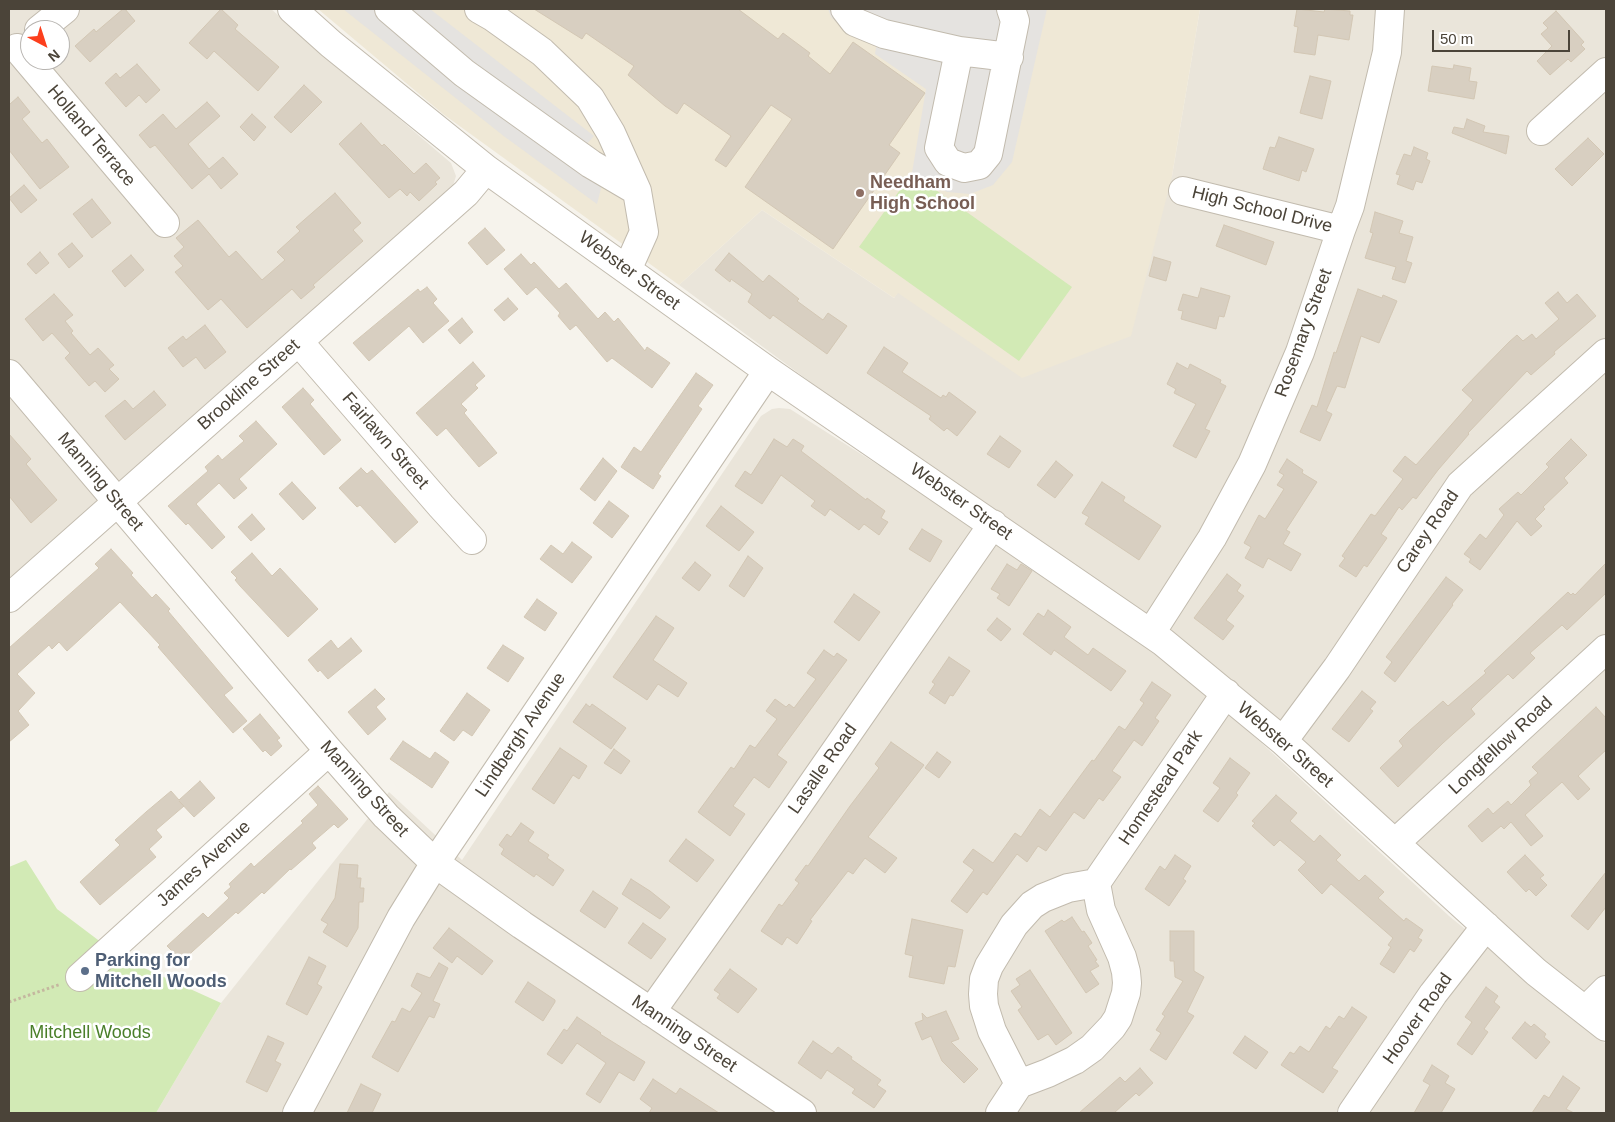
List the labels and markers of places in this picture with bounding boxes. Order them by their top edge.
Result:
place label: Needham High School [870,172,975,214]
marker: Needham High School [854,187,866,199]
place label: Parking for Mitchell Woods [95,950,227,992]
marker: Parking for Mitchell Woods [79,965,91,977]

